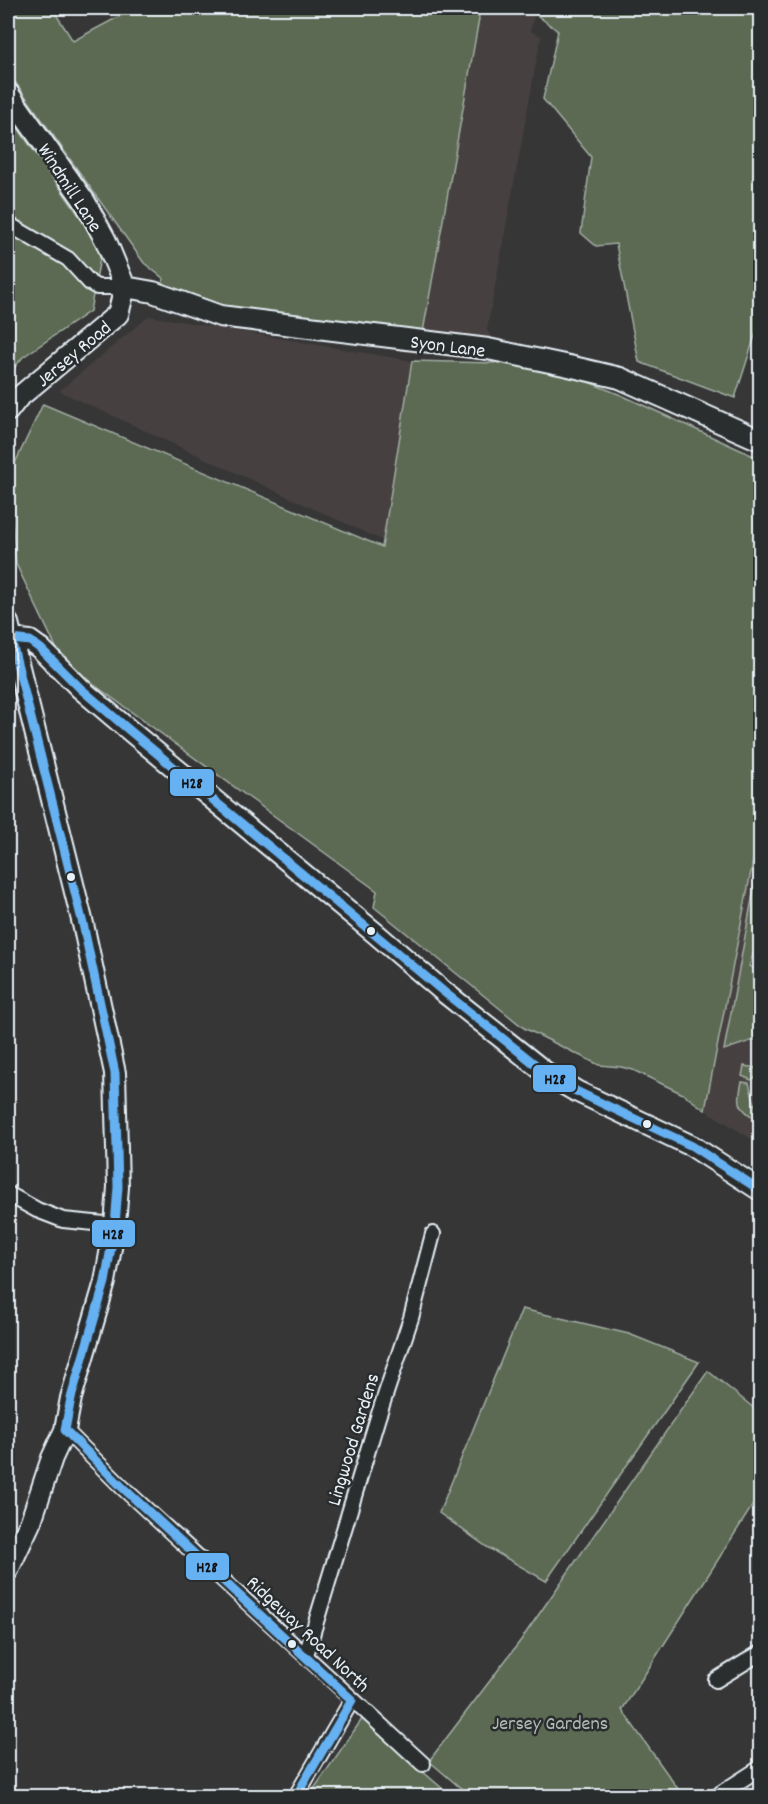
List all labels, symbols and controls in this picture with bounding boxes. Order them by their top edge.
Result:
street label: Windmill Lane [29,139,108,239]
street label: Jersey Road [31,315,119,395]
street label: Syon Lane [409,329,487,366]
line badge: H28 [169,768,215,797]
text: H28 [181,773,203,796]
unlabelled marker [65,871,77,883]
unlabelled marker [365,925,377,937]
line badge: H28 [532,1064,577,1093]
text: H28 [544,1069,566,1092]
unlabelled marker [641,1118,653,1130]
line badge: H28 [91,1219,136,1248]
text: H28 [102,1224,124,1247]
street label: Lingwood Gardens [321,1370,388,1510]
line badge: H28 [185,1552,230,1581]
text: H28 [196,1557,218,1580]
street label: Ridgeway Road North [239,1570,375,1700]
unlabelled marker [286,1638,298,1650]
park label: Jersey Gardens [492,1711,608,1739]

